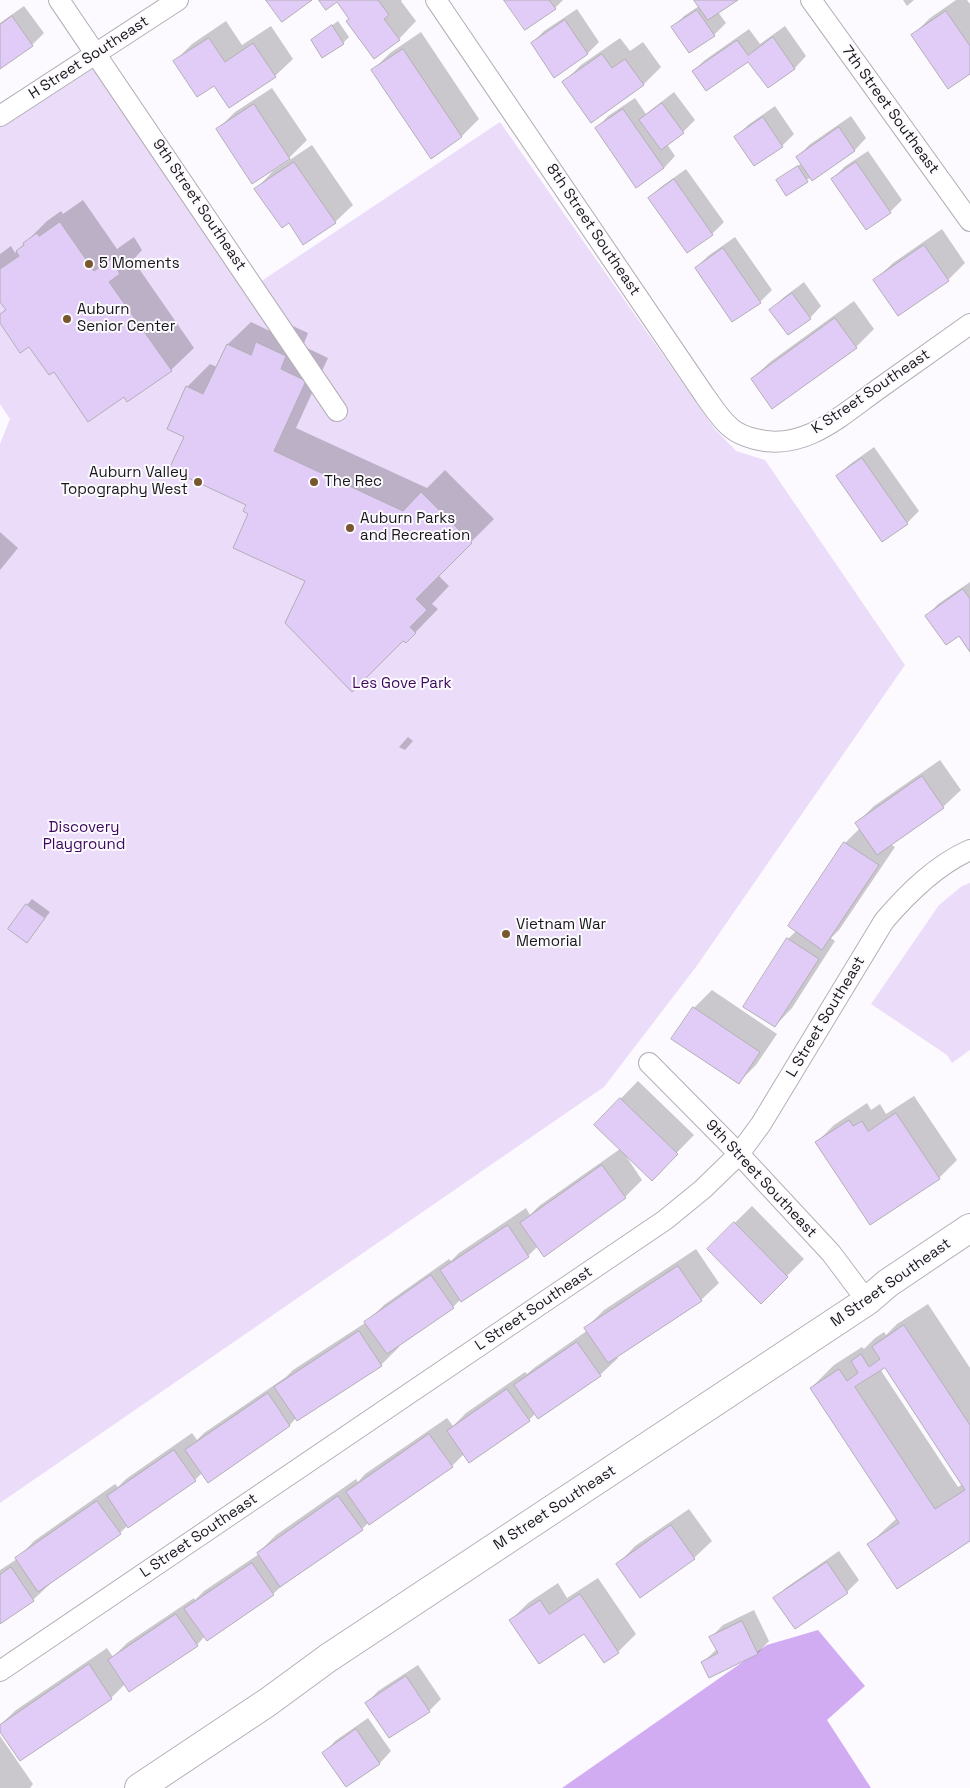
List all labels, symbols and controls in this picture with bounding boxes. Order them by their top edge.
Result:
street label: H Street Southeast [26,13,152,103]
street label: 7th Street Southeast [837,42,943,178]
street label: 9th Street Southeast [148,136,250,274]
street label: 8th Street Southeast [542,161,644,299]
place label: 5 Moments [99,255,180,273]
marker: 5 Moments [83,258,95,270]
place label: Auburn Senior Center [77,301,175,336]
marker: Auburn Senior Center [61,313,73,325]
street label: K Street Southeast [809,346,933,438]
place label: Auburn Valley Topography West [61,464,188,499]
place label: The Rec [324,473,382,491]
marker: Auburn Valley Topography West [192,476,204,488]
marker: The Rec [308,476,320,488]
place label: Auburn Parks and Recreation [360,510,470,545]
marker: Auburn Parks and Recreation [344,522,356,534]
park label: Les Gove Park [352,675,452,693]
park label: Discovery Playground [43,819,125,854]
place label: Vietnam War Memorial [516,916,606,951]
marker: Vietnam War Memorial [500,928,512,940]
street label: L Street Southeast [783,953,869,1081]
street label: 9th Street Southeast [702,1116,820,1242]
street label: M Street Southeast [828,1235,954,1331]
street label: L Street Southeast [472,1263,596,1355]
street label: M Street Southeast [490,1462,620,1554]
street label: L Street Southeast [137,1490,261,1582]

